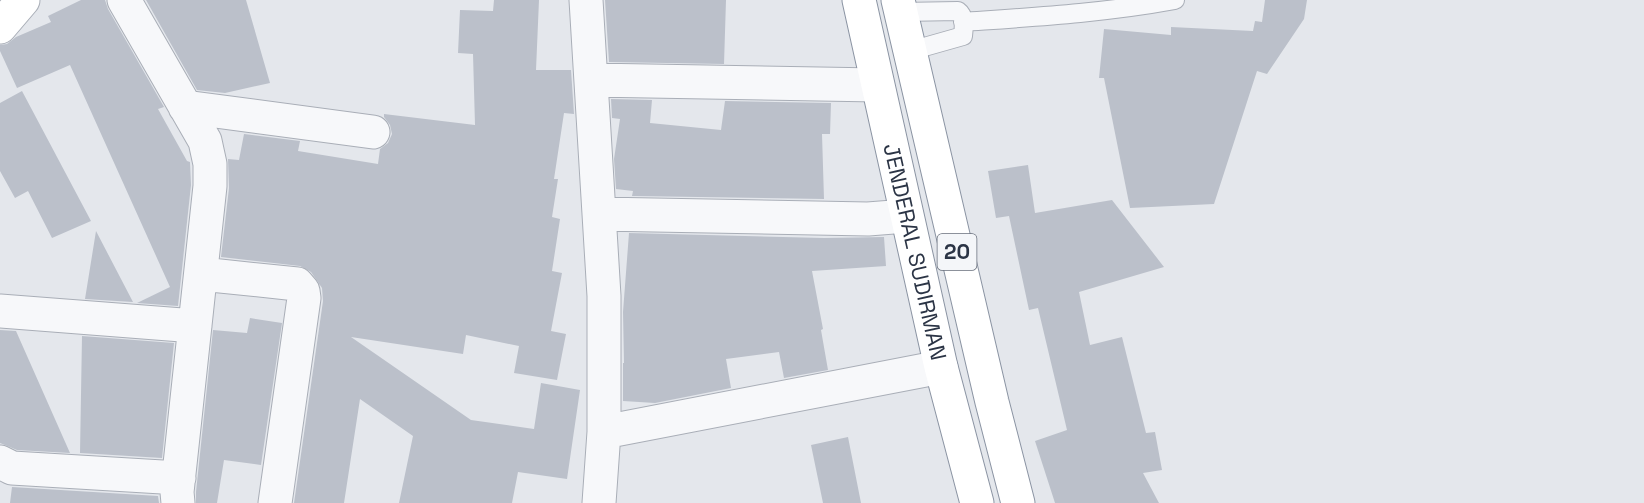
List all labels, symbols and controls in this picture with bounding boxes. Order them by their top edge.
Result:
street label: JENDERAL SUDIRMAN [877,141,953,363]
road number: 20 [938,234,976,270]

